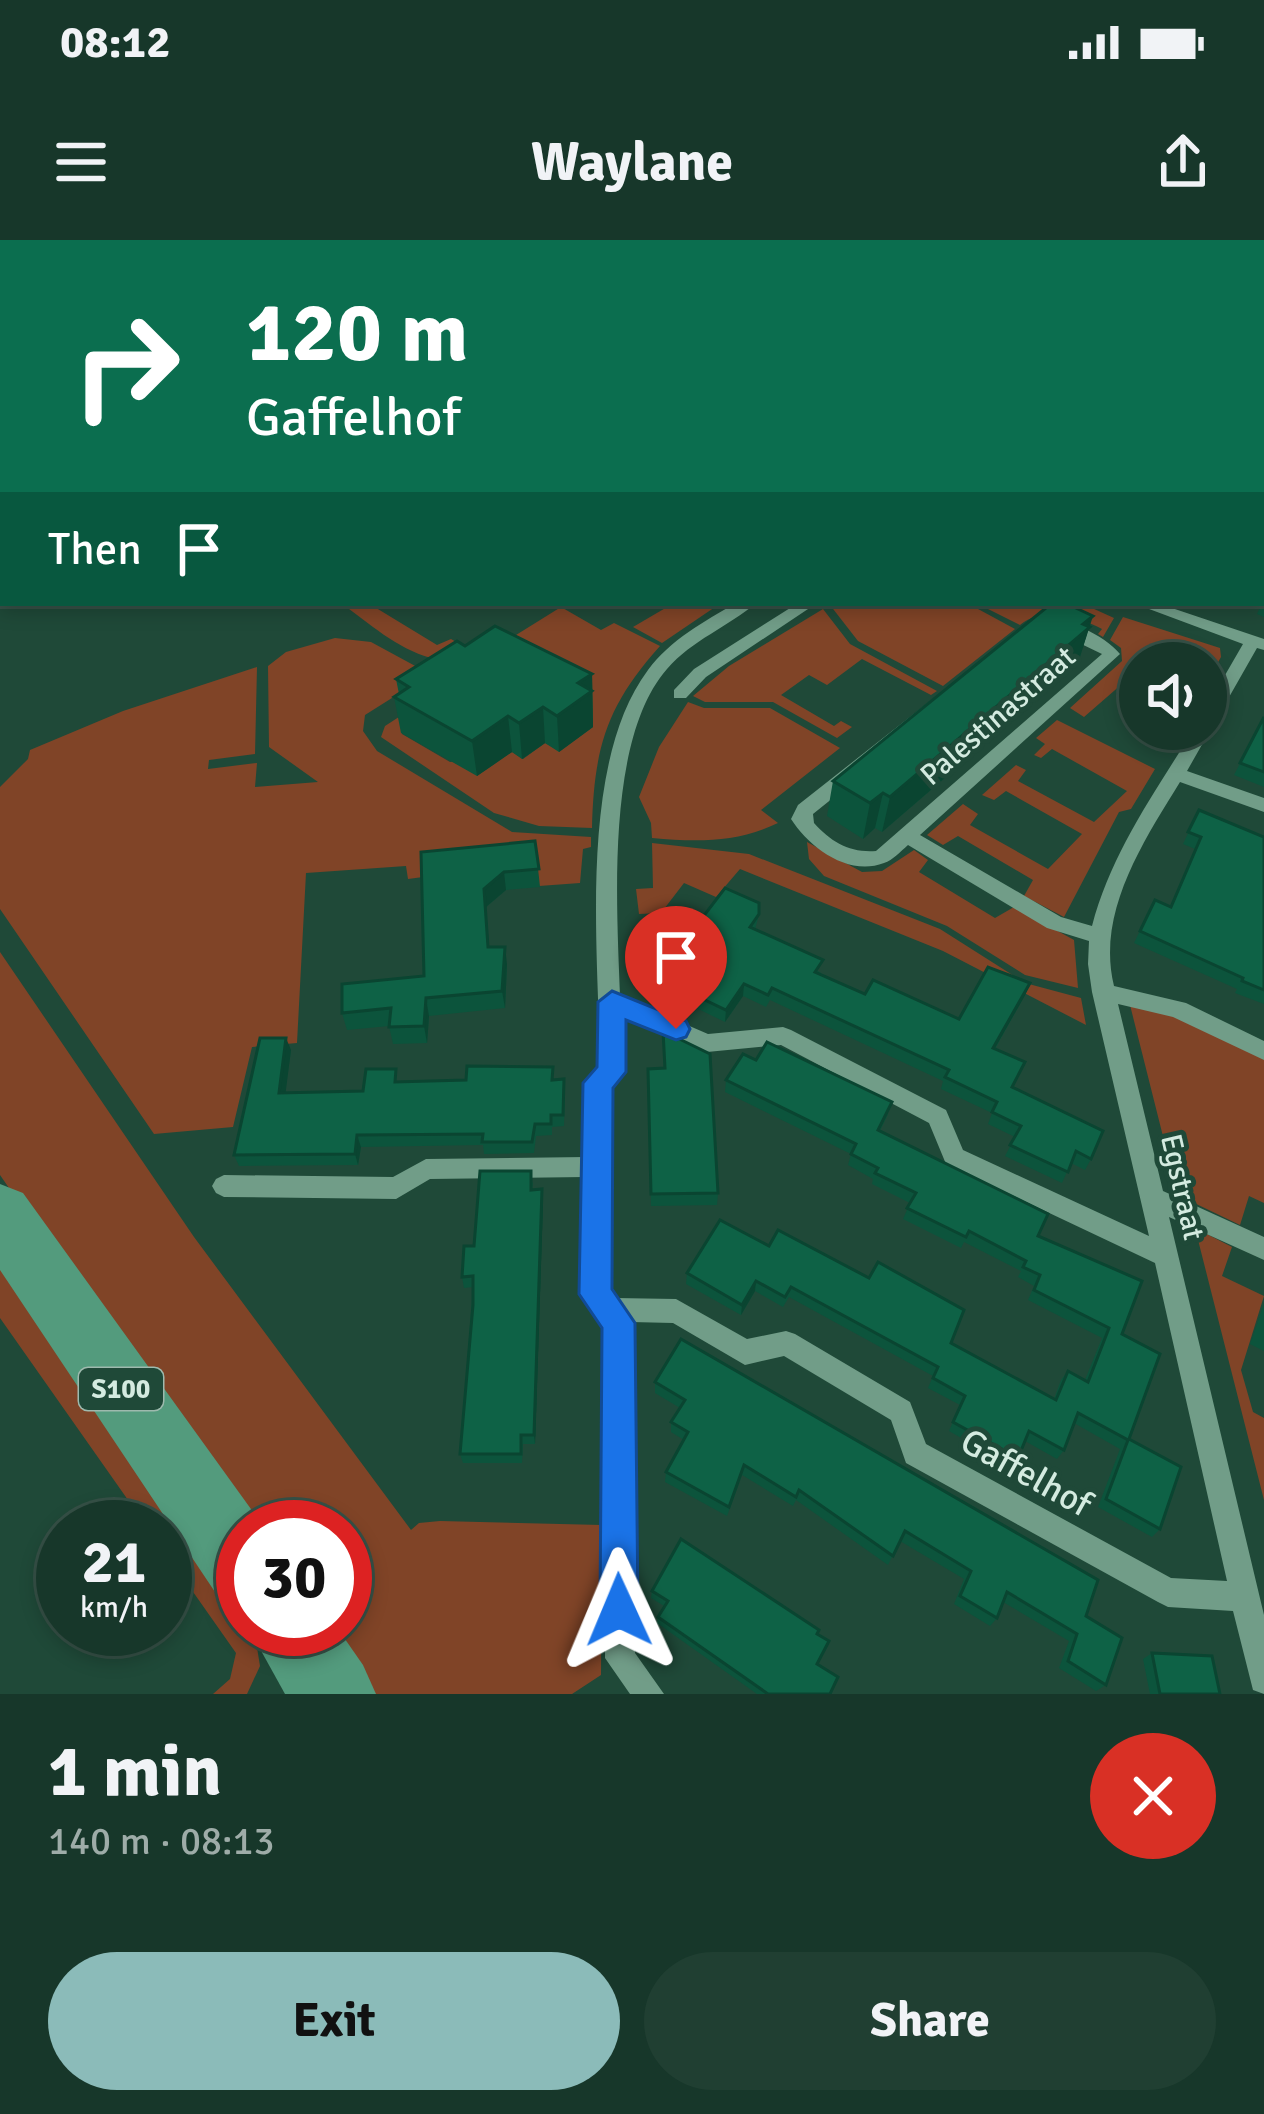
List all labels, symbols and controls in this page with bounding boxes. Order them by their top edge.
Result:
text: 08:12 [60,15,170,70]
icon: menu [48,129,114,195]
text: Waylane [531,129,733,196]
icon: share [1150,129,1216,195]
text: 120 m [246,281,468,385]
icon: right [48,288,204,444]
text: Gaffelhof [246,384,460,451]
icon: arrive [166,516,232,582]
text: Then [48,522,142,577]
street label: Palestinastraat [913,638,1083,794]
map controls [1119,642,1227,750]
button: sound [1119,642,1227,750]
pin [625,906,727,1029]
icon: arrive [643,924,709,990]
street label: Egstraat [1152,1130,1212,1244]
road number: S100 [79,1368,163,1410]
street label: Gaffelhof [953,1419,1101,1528]
speed limit sign: 30 [216,1500,372,1656]
text: 21 [82,1526,146,1600]
position arrow [556,1547,682,1673]
text: km/h [80,1589,148,1626]
text: 1 min [48,1727,222,1816]
button: close [1090,1733,1216,1859]
text: 140 m · 08:13 [48,1817,275,1865]
button: Exit [48,1952,620,2090]
button: Share [644,1952,1216,2090]

